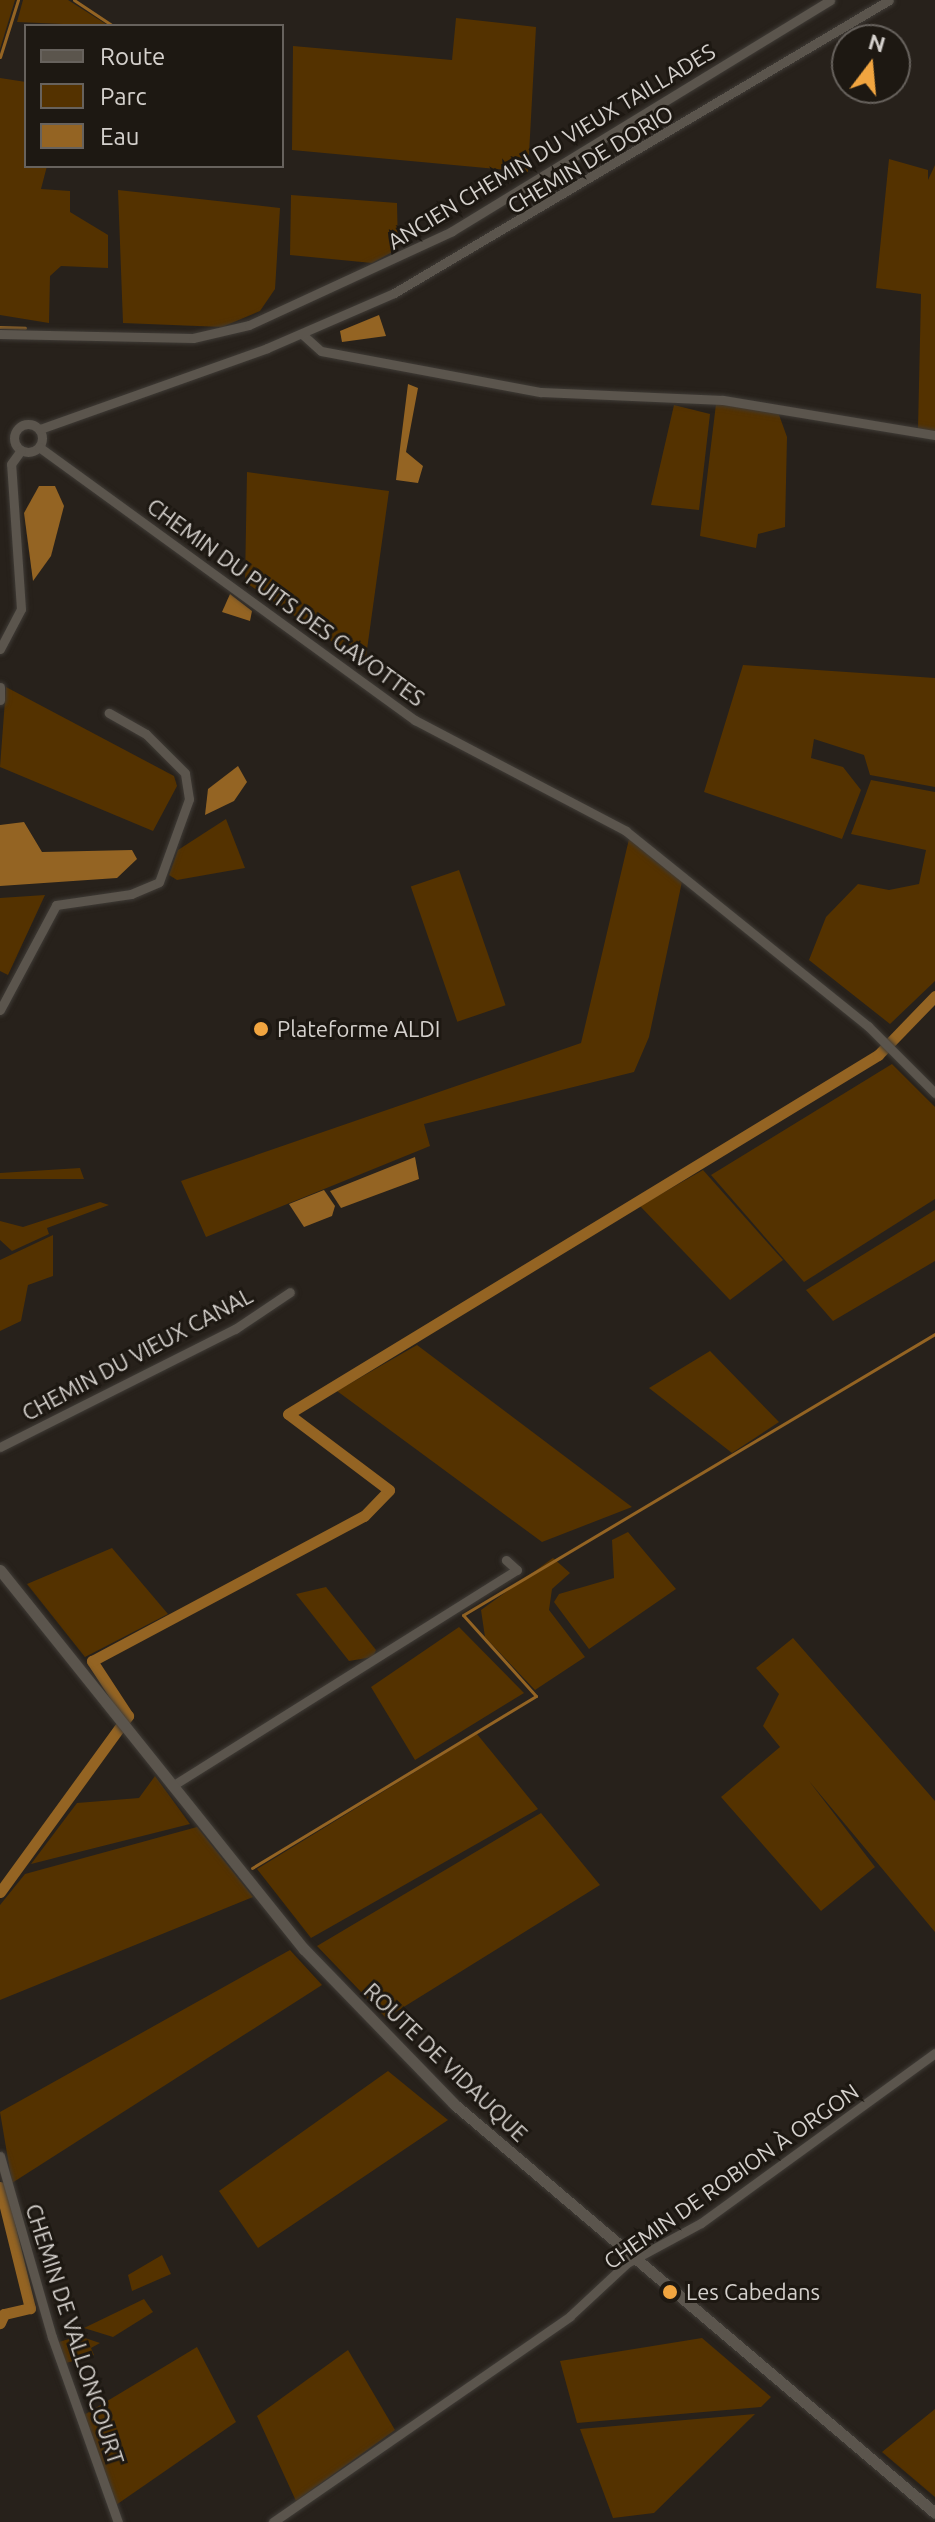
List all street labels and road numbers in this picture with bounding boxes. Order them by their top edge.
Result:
street label: ANCIEN CHEMIN DU VIEUX TAILLADES [382,37,720,255]
street label: CHEMIN DE DORIO [502,99,678,219]
street label: CHEMIN DU PUITS DES GAVOTTES [142,492,430,712]
street label: CHEMIN DU VIEUX CANAL [17,1282,257,1426]
street label: ROUTE DE VIDAUQUE [359,1977,533,2147]
street label: CHEMIN DE ROBION À ORGON [598,2078,864,2274]
street label: CHEMIN DE VALLONCOURT [20,2200,130,2468]

